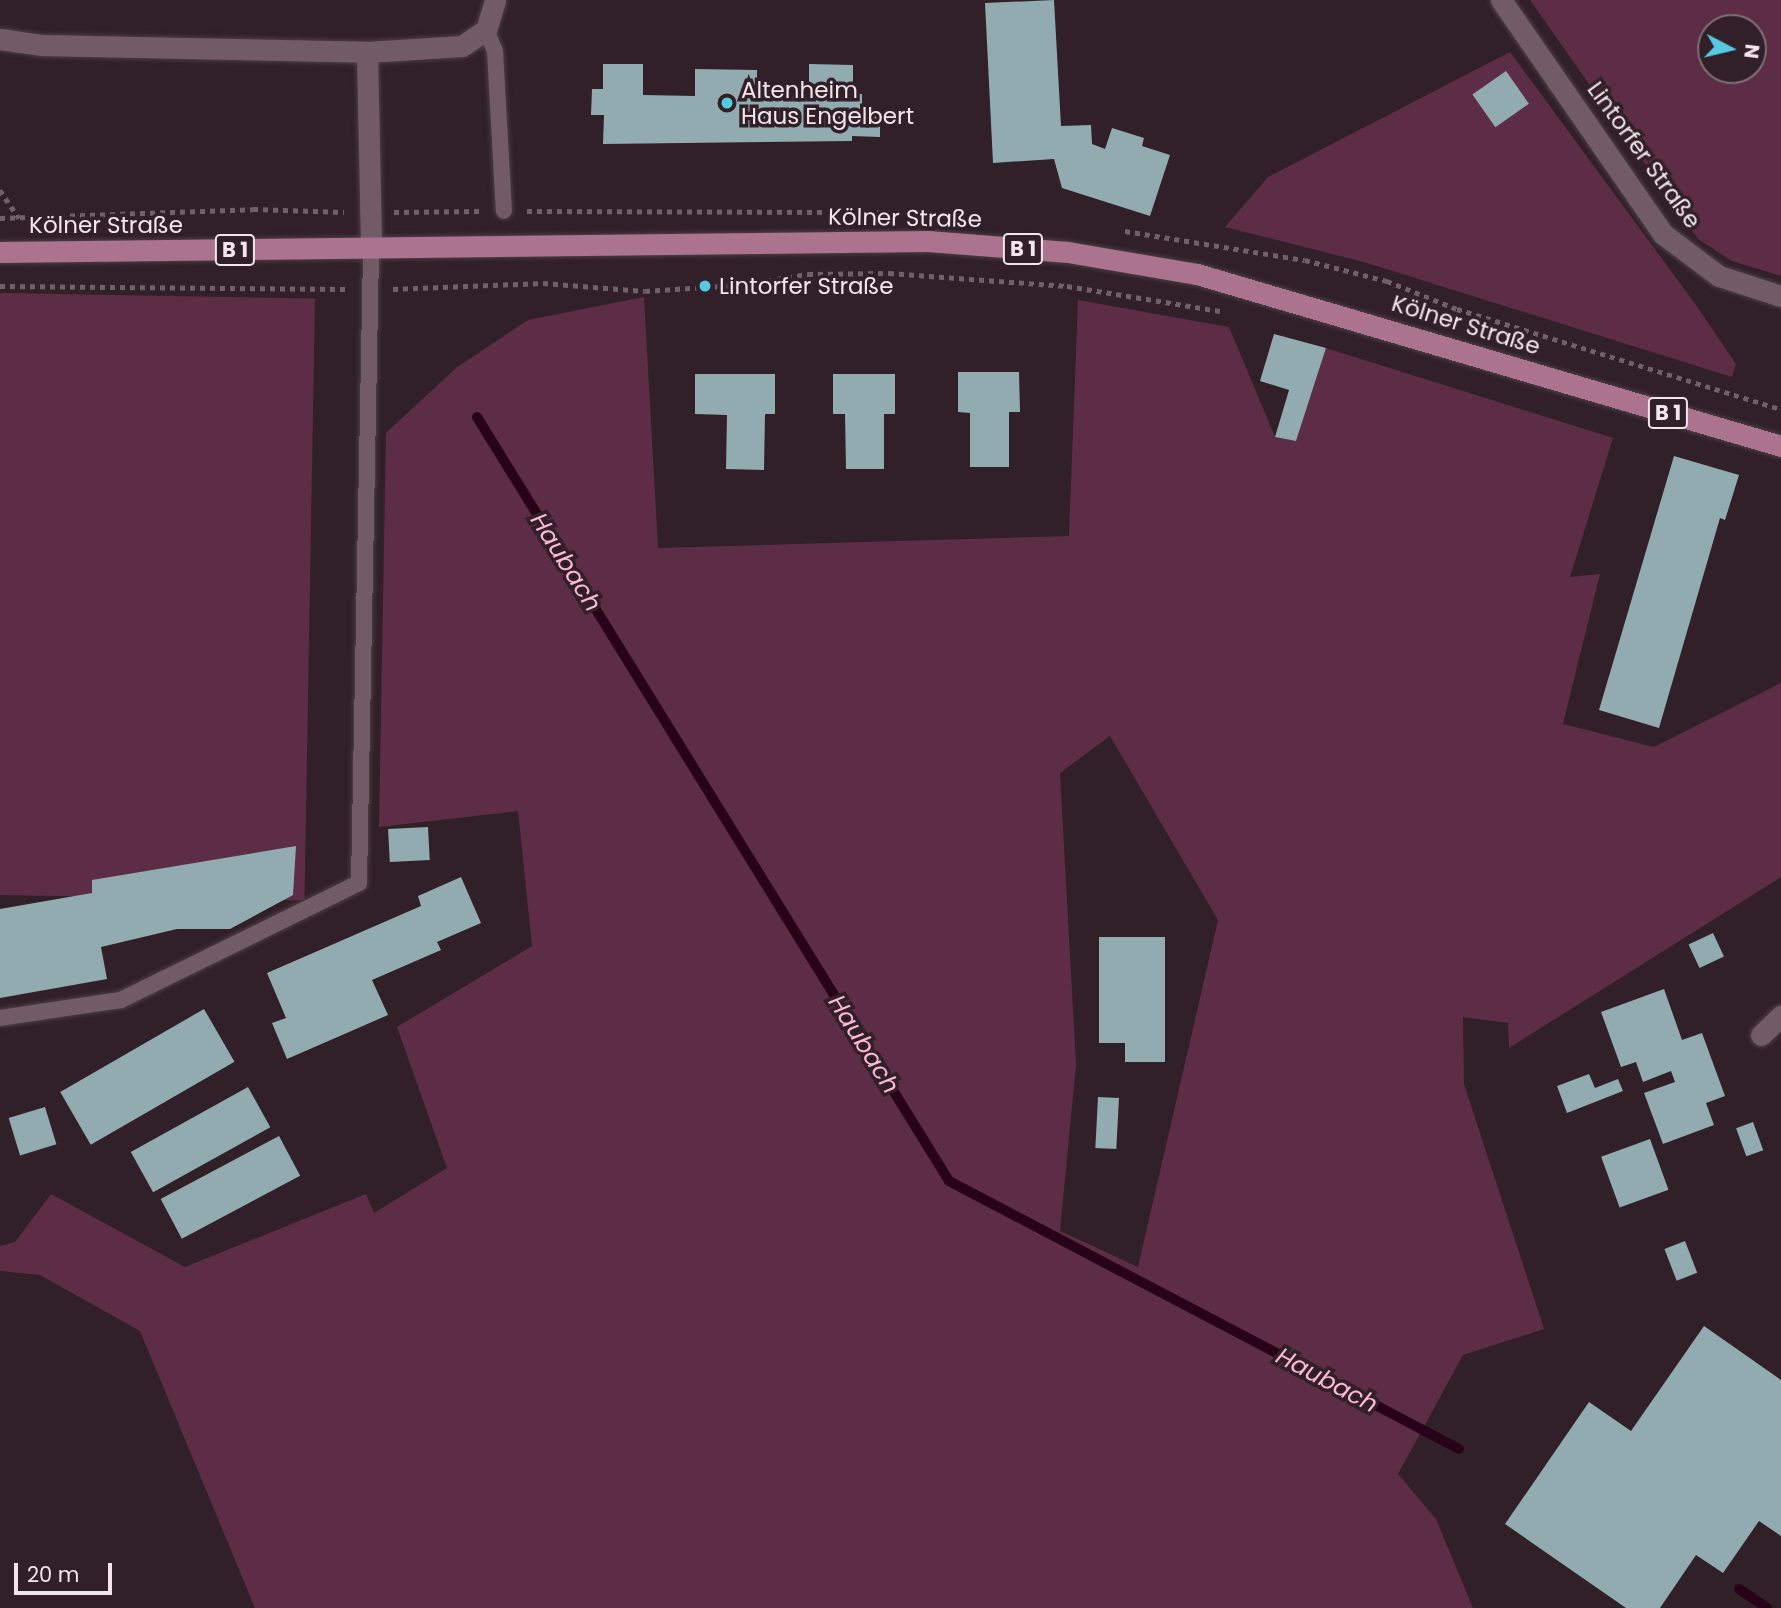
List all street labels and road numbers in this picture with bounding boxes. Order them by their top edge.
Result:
street label: Lintorfer Straße [1582,76,1706,234]
street label: Kölner Straße [828,203,982,233]
street label: Kölner Straße [29,211,183,239]
road number: B 1 [214,232,256,268]
road number: B 1 [1002,232,1044,266]
street label: Kölner Straße [1388,289,1544,361]
road number: B 1 [1647,396,1689,430]

